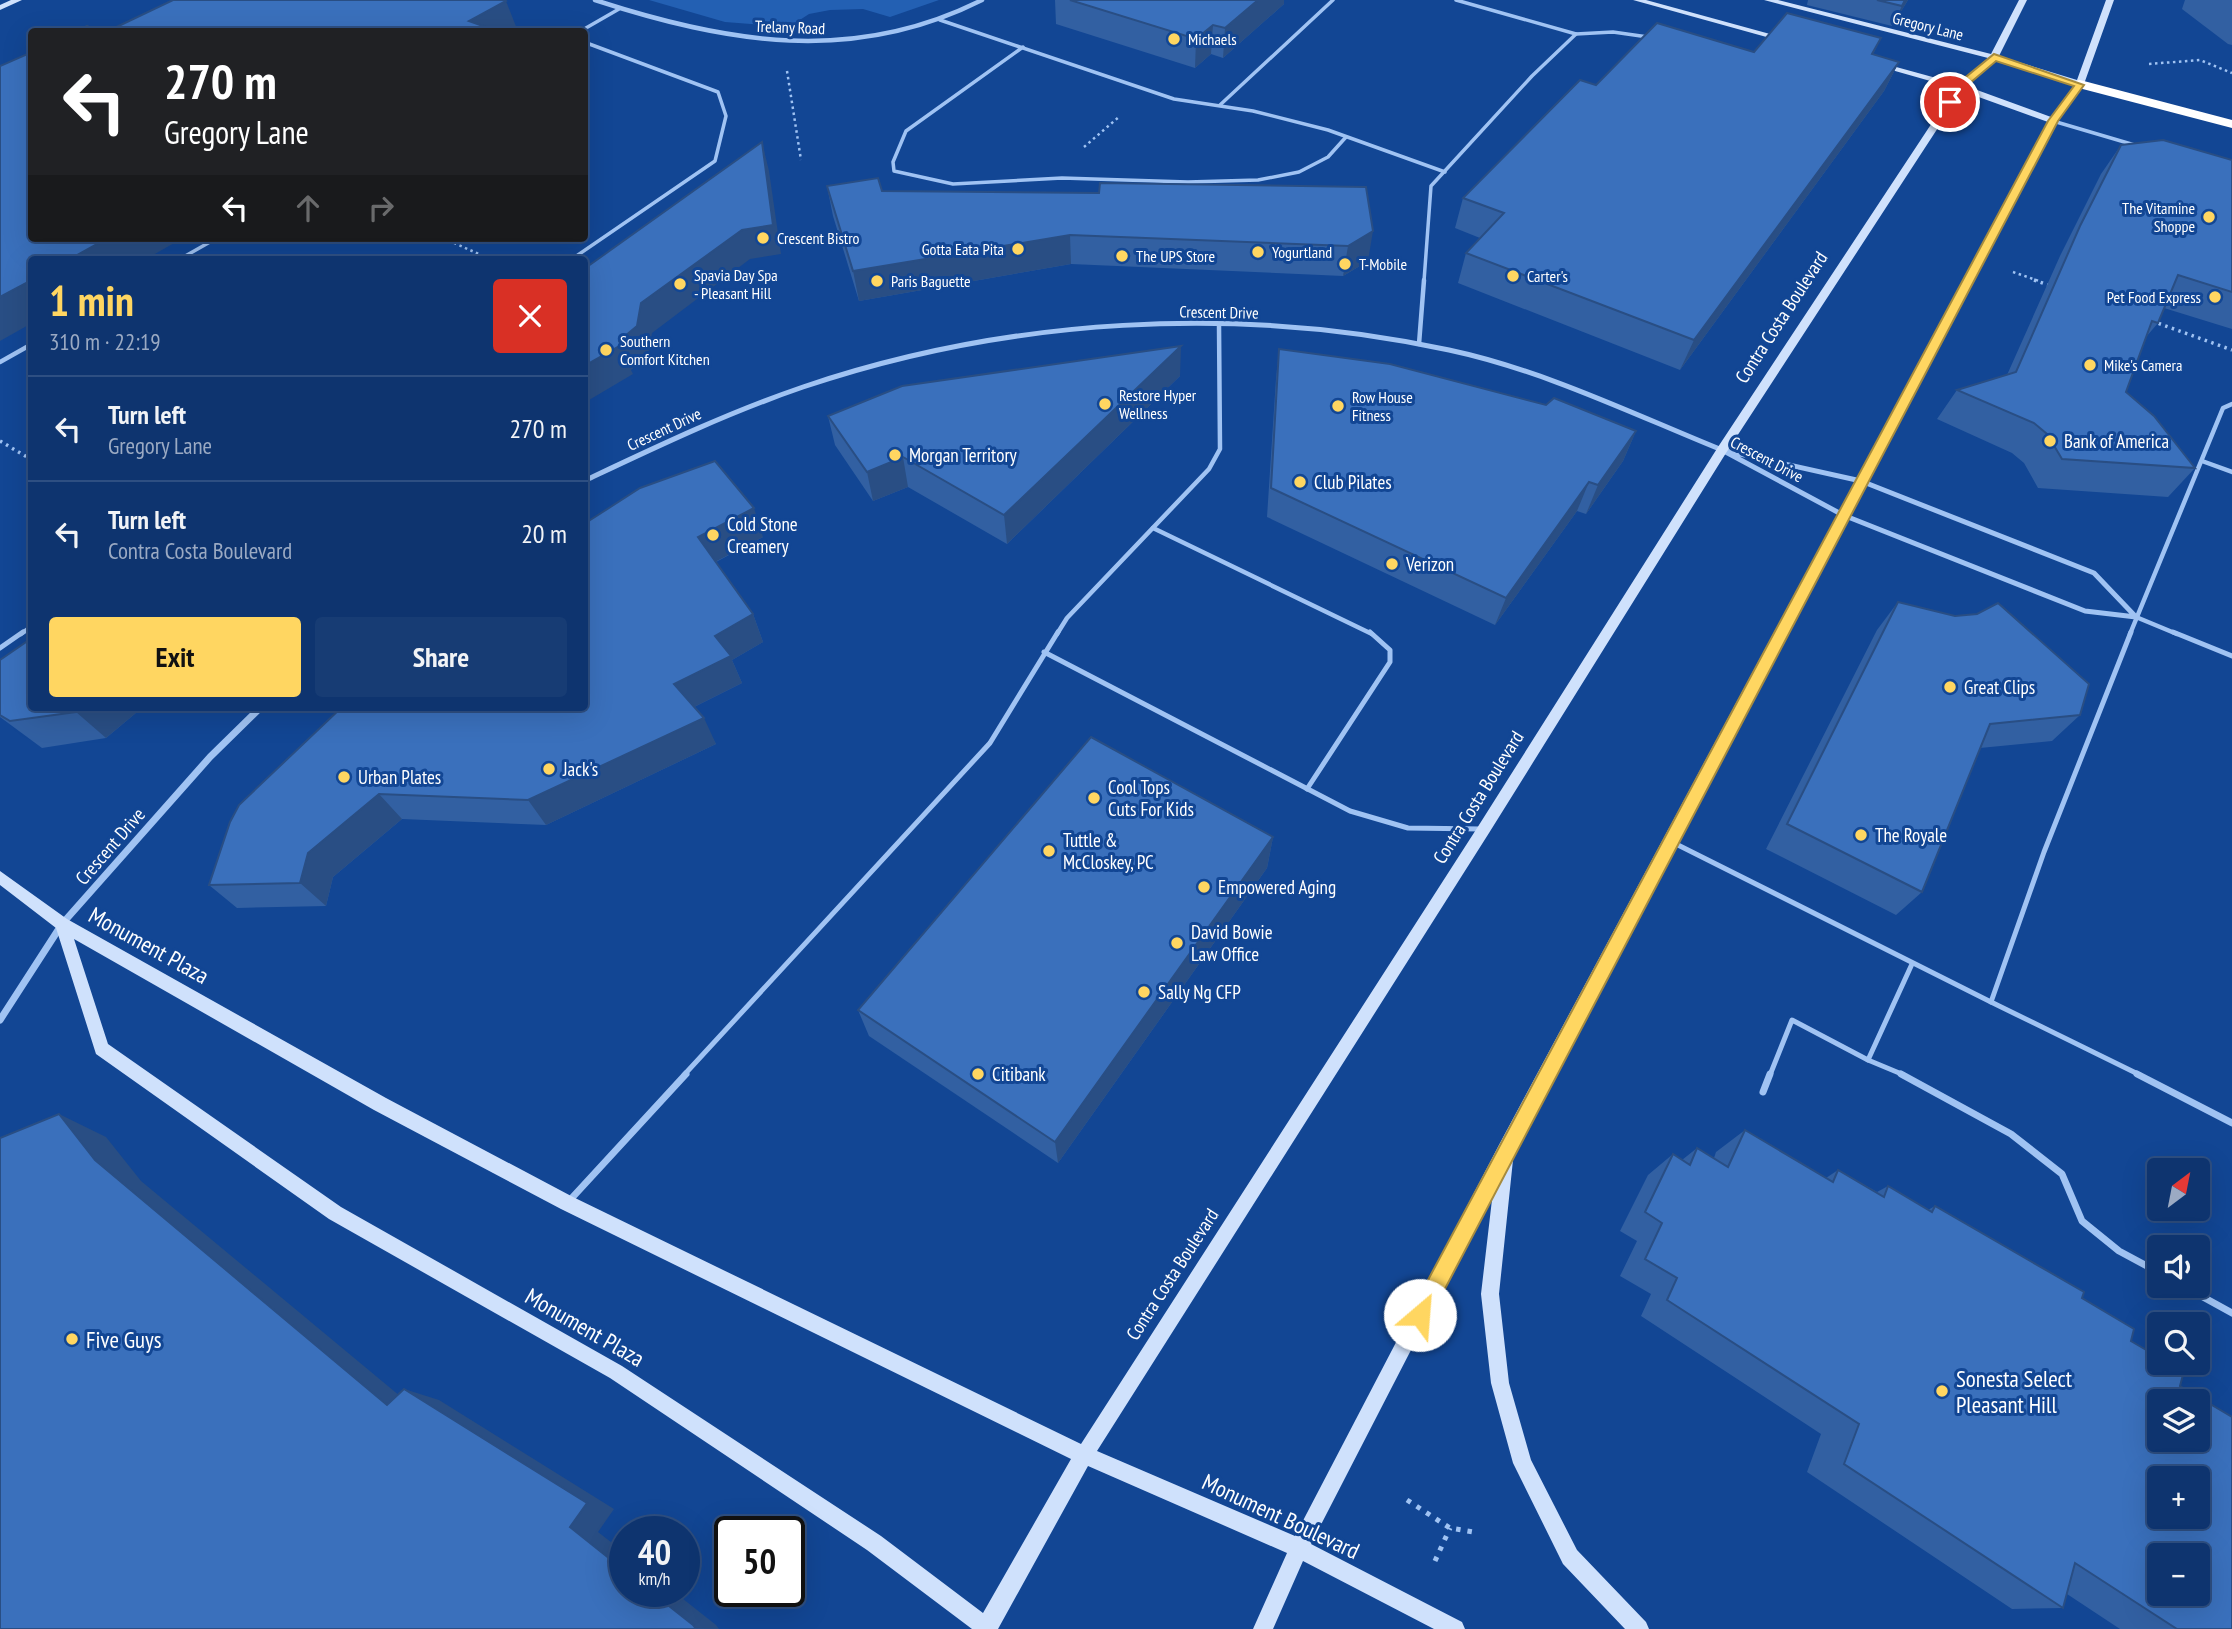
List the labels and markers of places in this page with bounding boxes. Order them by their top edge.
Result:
place label: Michaels [1188,29,1237,49]
marker: Michaels [1166,31,1182,47]
pin [1920,72,1980,132]
place label: The Vitamine Shoppe [2122,198,2195,236]
marker: The Vitamine Shoppe [2201,209,2217,225]
place label: Crescent Bistro [777,228,860,248]
marker: Crescent Bistro [755,230,771,246]
place label: Gotta Eata Pita [922,239,1004,259]
marker: Gotta Eata Pita [1010,241,1026,257]
place label: Yogurtland [1272,242,1332,262]
marker: Yogurtland [1250,244,1266,260]
place label: The UPS Store [1136,246,1215,266]
marker: The UPS Store [1114,248,1130,264]
place label: T-Mobile [1359,254,1407,274]
marker: T-Mobile [1337,256,1353,272]
place label: Spavia Day Spa - Pleasant Hill [694,265,778,303]
place label: Carter's [1527,266,1568,286]
marker: Carter's [1505,268,1521,284]
place label: Paris Baguette [891,271,971,291]
marker: Paris Baguette [869,273,885,289]
marker: Spavia Day Spa - Pleasant Hill [672,276,688,292]
place label: Pet Food Express [2107,287,2201,307]
marker: Pet Food Express [2207,289,2223,305]
place label: Southern Comfort Kitchen [620,331,710,369]
marker: Southern Comfort Kitchen [598,342,614,358]
place label: Mike's Camera [2104,355,2182,375]
marker: Mike's Camera [2082,357,2098,373]
place label: Restore Hyper Wellness [1119,385,1197,423]
place label: Row House Fitness [1352,387,1413,425]
marker: Restore Hyper Wellness [1097,396,1113,412]
marker: Row House Fitness [1330,398,1346,414]
place label: Bank of America [2064,429,2169,453]
marker: Bank of America [2042,433,2058,449]
place label: Morgan Territory [909,443,1018,467]
marker: Morgan Territory [887,447,903,463]
place label: Club Pilates [1314,470,1392,494]
marker: Club Pilates [1292,474,1308,490]
place label: Cold Stone Creamery [727,512,798,558]
marker: Cold Stone Creamery [705,527,721,543]
place label: Verizon [1405,552,1454,576]
marker: Verizon [1384,556,1400,572]
place label: Great Clips [1964,675,2035,699]
marker: Great Clips [1942,679,1958,695]
place label: Jack's [562,757,598,781]
marker: Jack's [541,761,557,777]
place label: Urban Plates [358,765,441,789]
marker: Urban Plates [336,769,352,785]
place label: Cool Tops Cuts For Kids [1108,775,1194,821]
marker: Cool Tops Cuts For Kids [1086,790,1102,806]
place label: The Royale [1875,823,1947,847]
marker: The Royale [1853,827,1869,843]
place label: Tuttle & McCloskey, PC [1063,828,1154,874]
marker: Tuttle & McCloskey, PC [1041,843,1057,859]
place label: Empowered Aging [1218,875,1336,899]
marker: Empowered Aging [1196,879,1212,895]
place label: David Bowie Law Office [1191,920,1273,966]
marker: David Bowie Law Office [1169,935,1185,951]
place label: Sally Ng CFP [1158,980,1241,1004]
marker: Sally Ng CFP [1136,984,1152,1000]
place label: Citibank [992,1062,1046,1086]
marker: Citibank [970,1066,986,1082]
place label: Five Guys [86,1325,162,1354]
marker: Five Guys [64,1331,80,1347]
place label: Sonesta Select Pleasant Hill [1956,1364,2073,1419]
marker: Sonesta Select Pleasant Hill [1934,1383,1950,1399]

